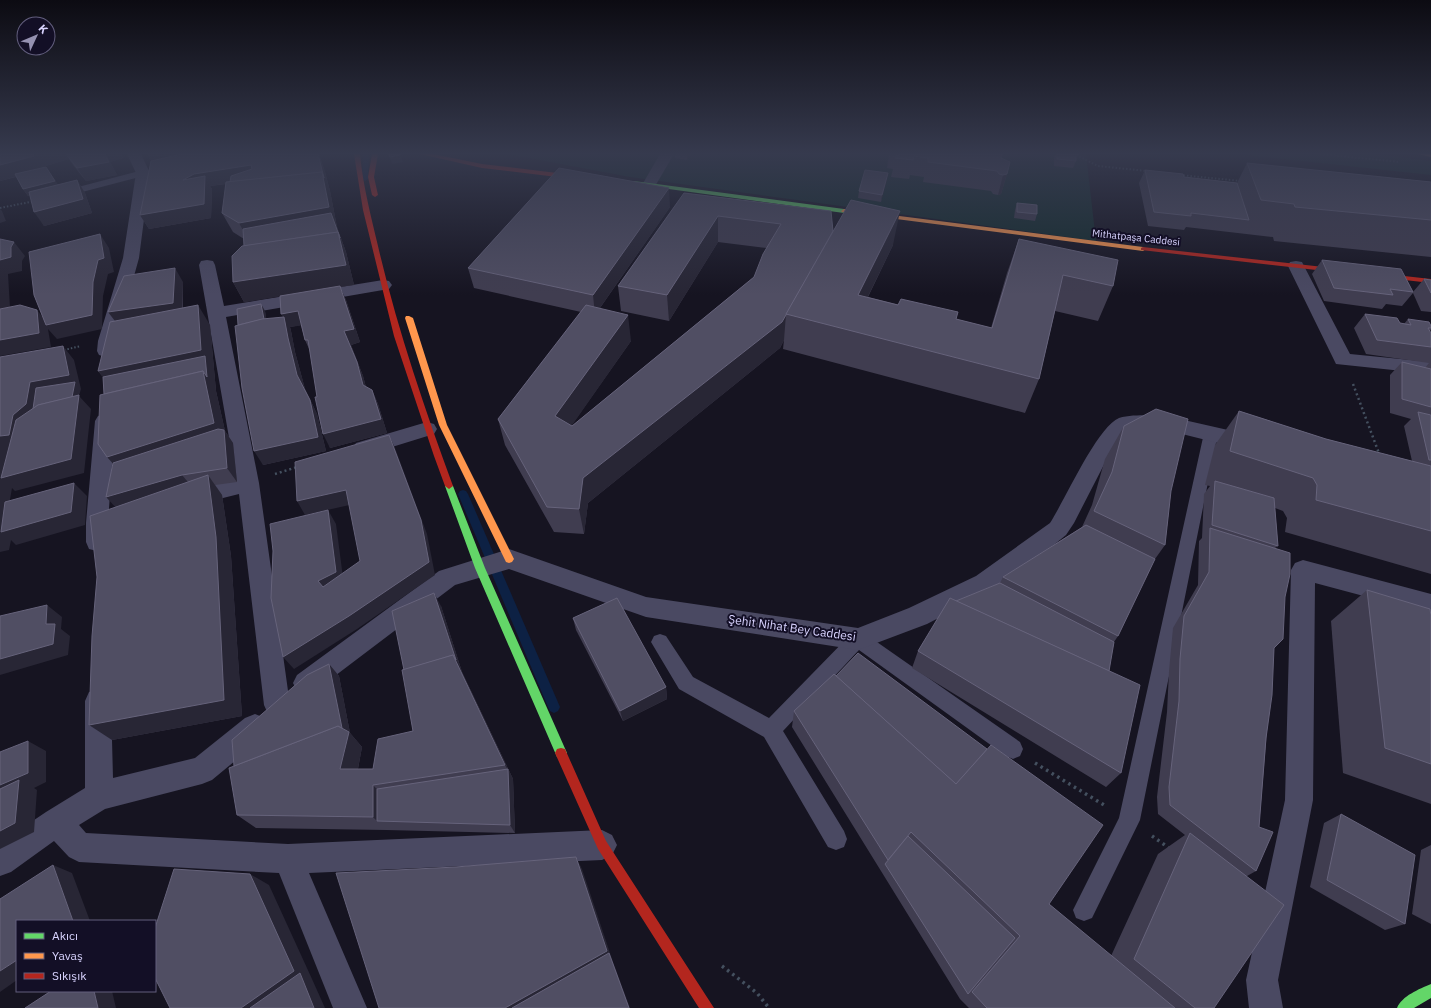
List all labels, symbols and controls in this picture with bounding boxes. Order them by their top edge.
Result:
north arrow [16,16,56,56]
text: K [35,21,51,37]
street label: Mithatpaşa Caddesi [1091,226,1181,249]
street label: Şehit Nihat Bey Caddesi [727,611,857,644]
legend [16,920,156,992]
text: Akıcı [52,928,78,943]
text: Yavaş [52,948,83,963]
text: Sıkışık [52,968,87,983]

